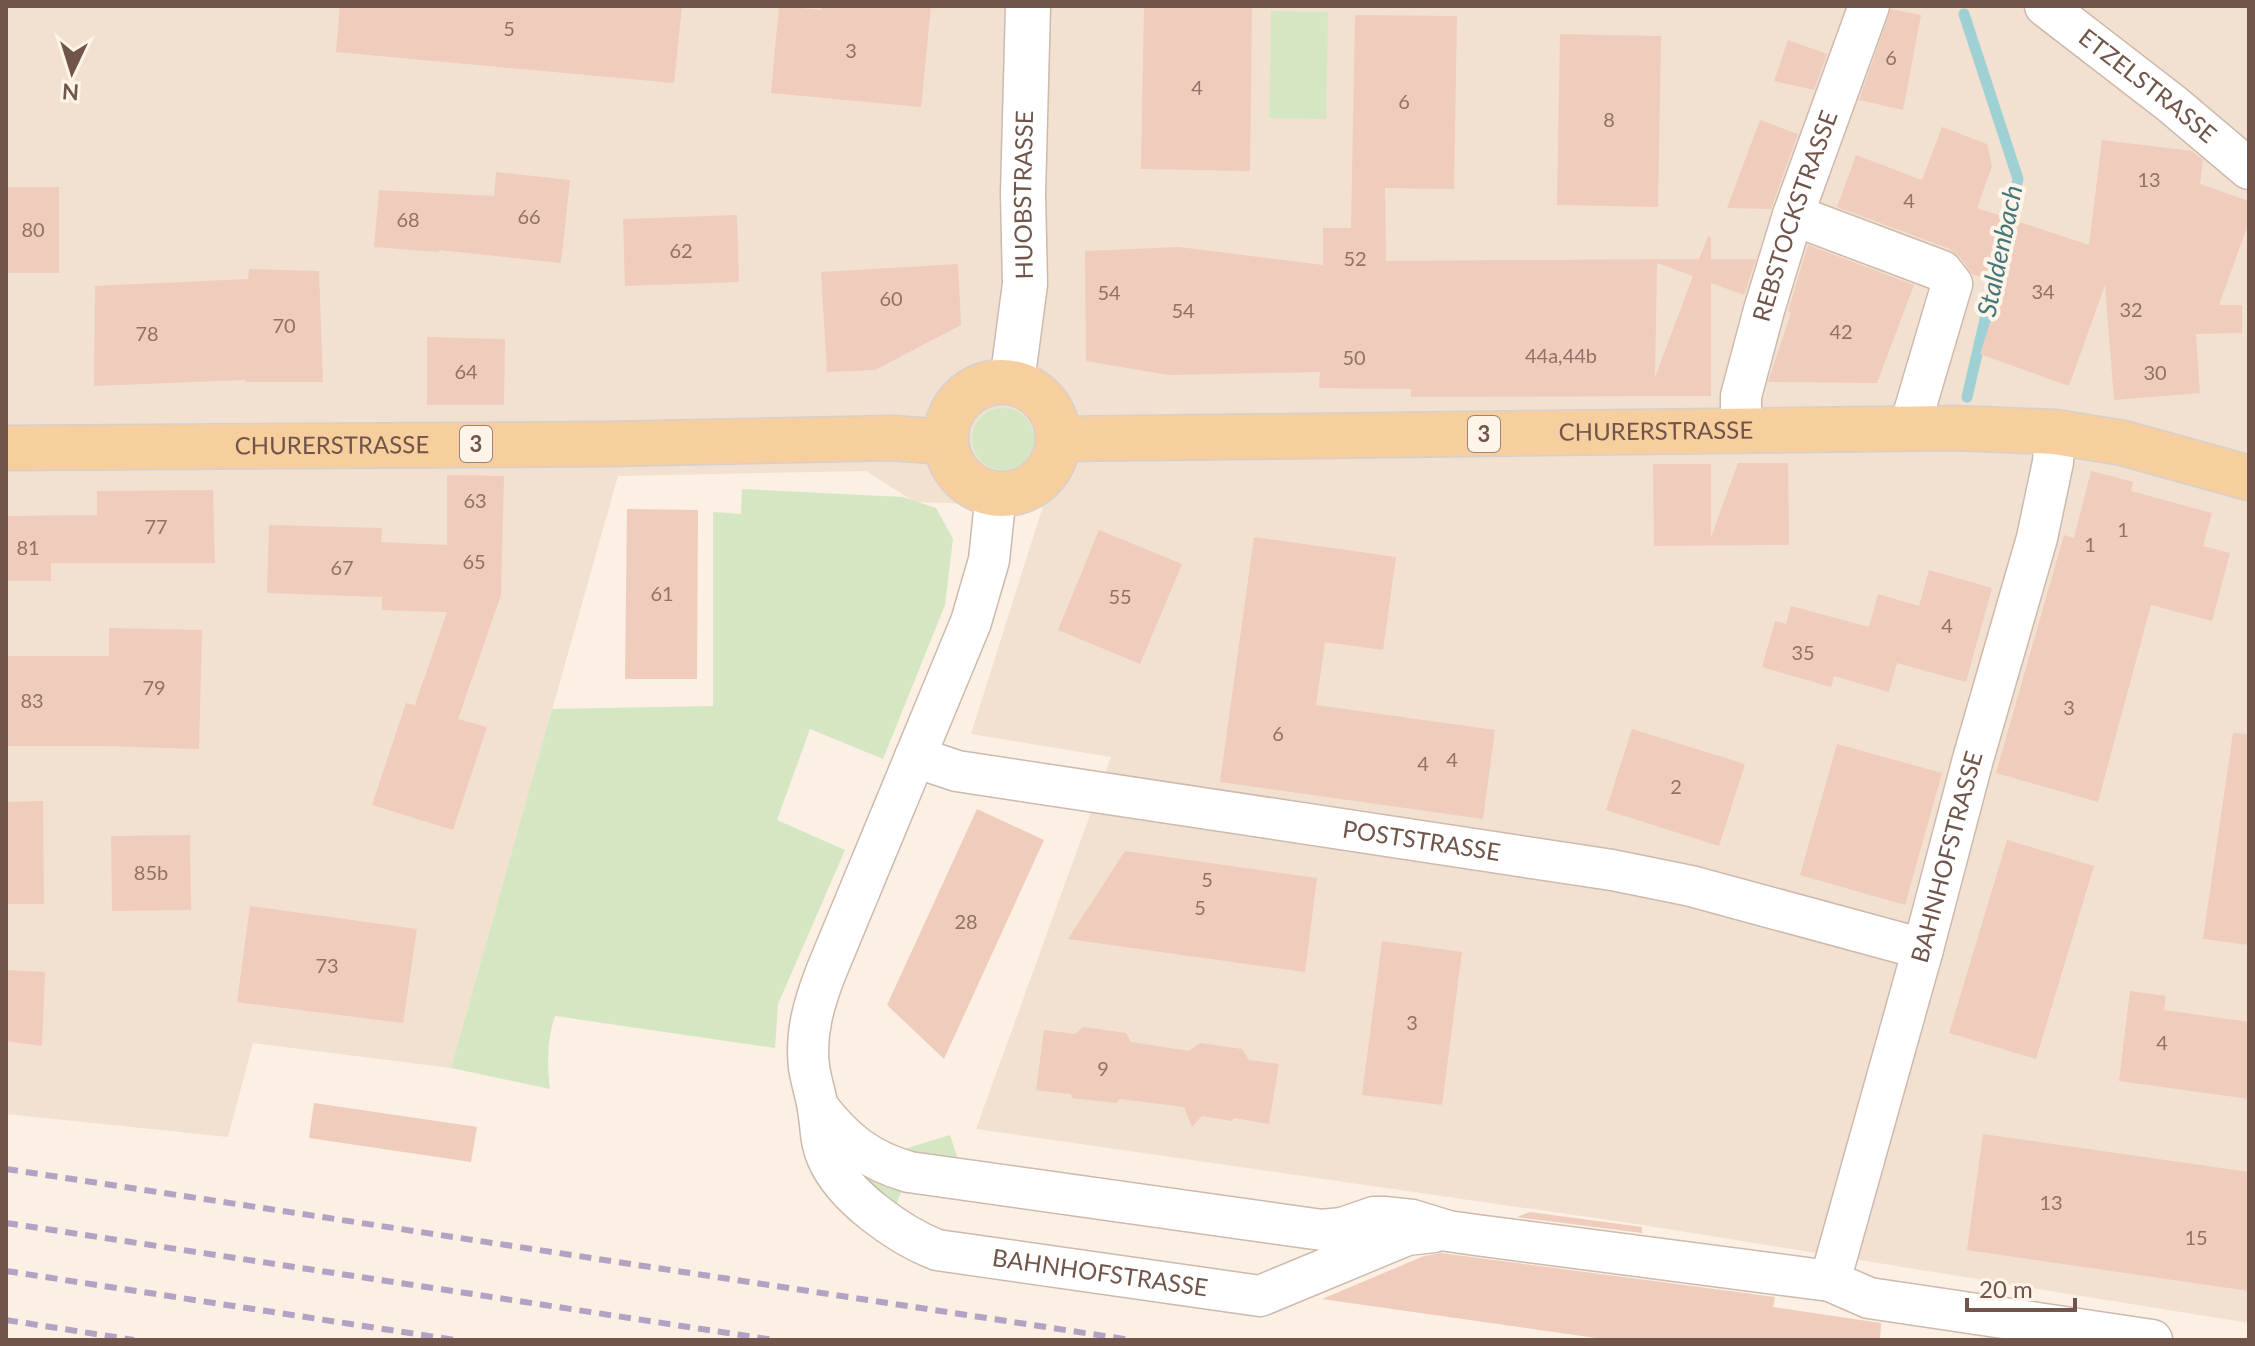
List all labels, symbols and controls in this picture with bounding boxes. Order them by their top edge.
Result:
house number: 5 [503,16,515,40]
street label: ETZELSTRASSE [2074,22,2223,148]
north arrow [32,32,112,112]
house number: 3 [845,38,857,62]
house number: 6 [1885,45,1897,69]
house number: 4 [1191,75,1203,99]
text: N [61,78,80,107]
house number: 6 [1398,89,1410,113]
street label: REBSTOCKSTRASSE [1746,106,1843,324]
house number: 8 [1603,107,1615,131]
street label: HUOBSTRASSE [1007,110,1038,280]
house number: 13 [2137,167,2161,191]
water label: Staldenbach [1970,182,2029,319]
house number: 4 [1903,188,1915,212]
house number: 66 [517,204,541,228]
house number: 68 [396,207,420,231]
house number: 80 [21,217,45,241]
house number: 62 [669,238,693,262]
house number: 52 [1343,246,1367,270]
house number: 34 [2031,279,2055,303]
house number: 54 [1097,280,1121,304]
house number: 60 [879,286,903,310]
house number: 32 [2119,297,2143,321]
house number: 54 [1171,298,1195,322]
house number: 70 [272,313,296,337]
house number: 42 [1829,319,1853,343]
house number: 78 [135,321,159,345]
house number: 44a,44b [1525,343,1597,367]
house number: 50 [1342,345,1366,369]
house number: 64 [454,359,478,383]
house number: 30 [2143,360,2167,384]
street label: CHURERSTRASSE [1559,414,1753,446]
road number: 3 [1468,416,1500,452]
road number: 3 [460,426,492,462]
street label: CHURERSTRASSE [235,429,429,459]
house number: 63 [463,488,487,512]
house number: 77 [144,514,168,538]
house number: 1 [2117,517,2129,541]
house number: 1 [2084,532,2096,556]
house number: 81 [16,535,40,559]
house number: 65 [462,549,486,573]
house number: 67 [330,555,354,579]
house number: 61 [650,581,674,605]
house number: 55 [1108,584,1132,608]
house number: 4 [1941,613,1953,637]
house number: 35 [1791,640,1815,664]
house number: 79 [142,675,166,699]
house number: 83 [20,688,44,712]
house number: 3 [2063,695,2075,719]
house number: 6 [1272,721,1284,745]
house number: 4 [1446,747,1458,771]
street label: BAHNHOFSTRASSE [1904,747,1988,965]
house number: 4 [1417,751,1429,775]
house number: 2 [1670,774,1682,798]
street label: POSTSTRASSE [1341,813,1503,866]
house number: 85b [134,860,168,884]
house number: 5 [1201,867,1213,891]
house number: 5 [1194,895,1206,919]
house number: 28 [954,909,978,933]
house number: 73 [315,953,339,977]
house number: 3 [1406,1010,1418,1034]
house number: 4 [2156,1030,2168,1054]
house number: 9 [1097,1056,1109,1080]
house number: 13 [2039,1190,2063,1214]
house number: 15 [2184,1225,2208,1249]
street label: BAHNHOFSTRASSE [991,1242,1210,1301]
scale bar [1967,1262,2075,1312]
text: 20 m [1979,1274,2033,1303]

